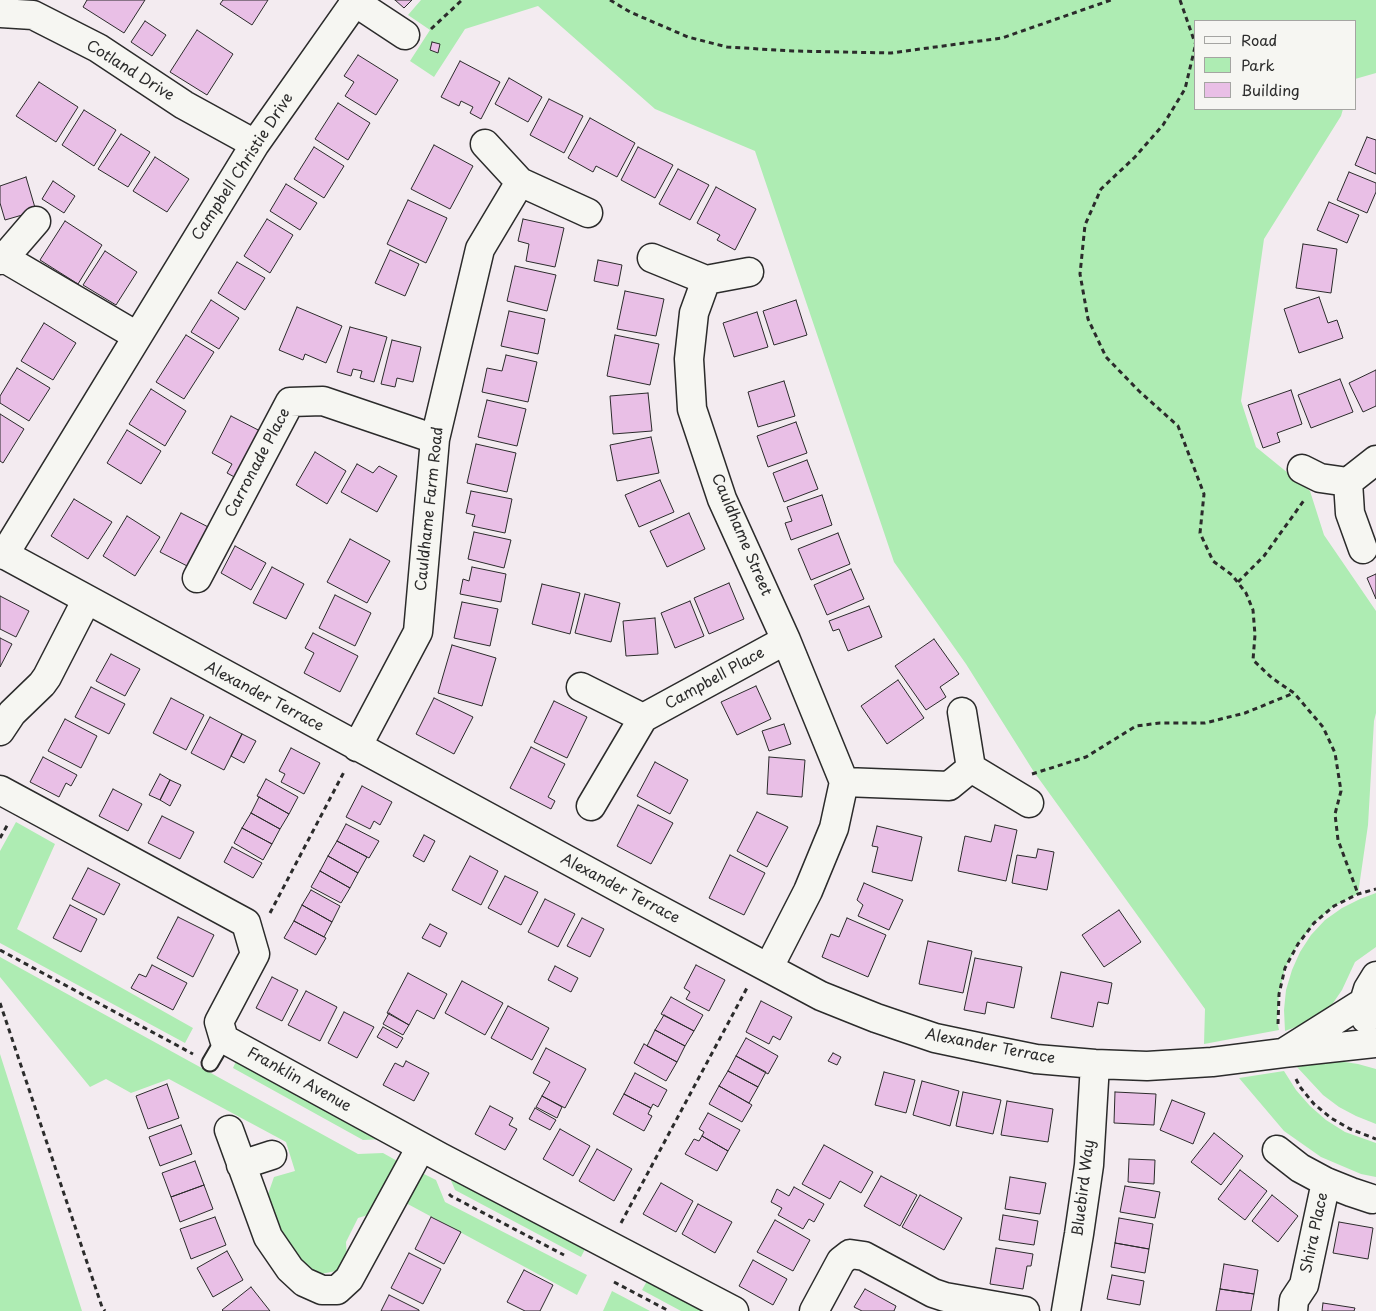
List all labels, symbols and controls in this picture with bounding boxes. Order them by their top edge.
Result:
legend [1194,20,1356,110]
text: Road [1241,28,1277,51]
street label: Cotland Drive [83,37,177,105]
text: Park [1241,53,1275,76]
text: Building [1241,78,1300,101]
street label: Campbell Christie Drive [189,90,297,244]
street label: Carronade Place [222,405,294,521]
street label: Cauldhame Farm Road [412,426,448,592]
street label: Cauldhame Street [707,471,775,599]
street label: Campbell Place [662,644,768,714]
street label: Alexander Terrace [202,658,326,736]
street label: Alexander Terrace [558,850,682,928]
street label: Alexander Terrace [924,1026,1056,1068]
street label: Franklin Avenue [244,1044,354,1116]
street label: Bluebird Way [1069,1139,1099,1237]
street label: Shira Place [1298,1191,1332,1275]

